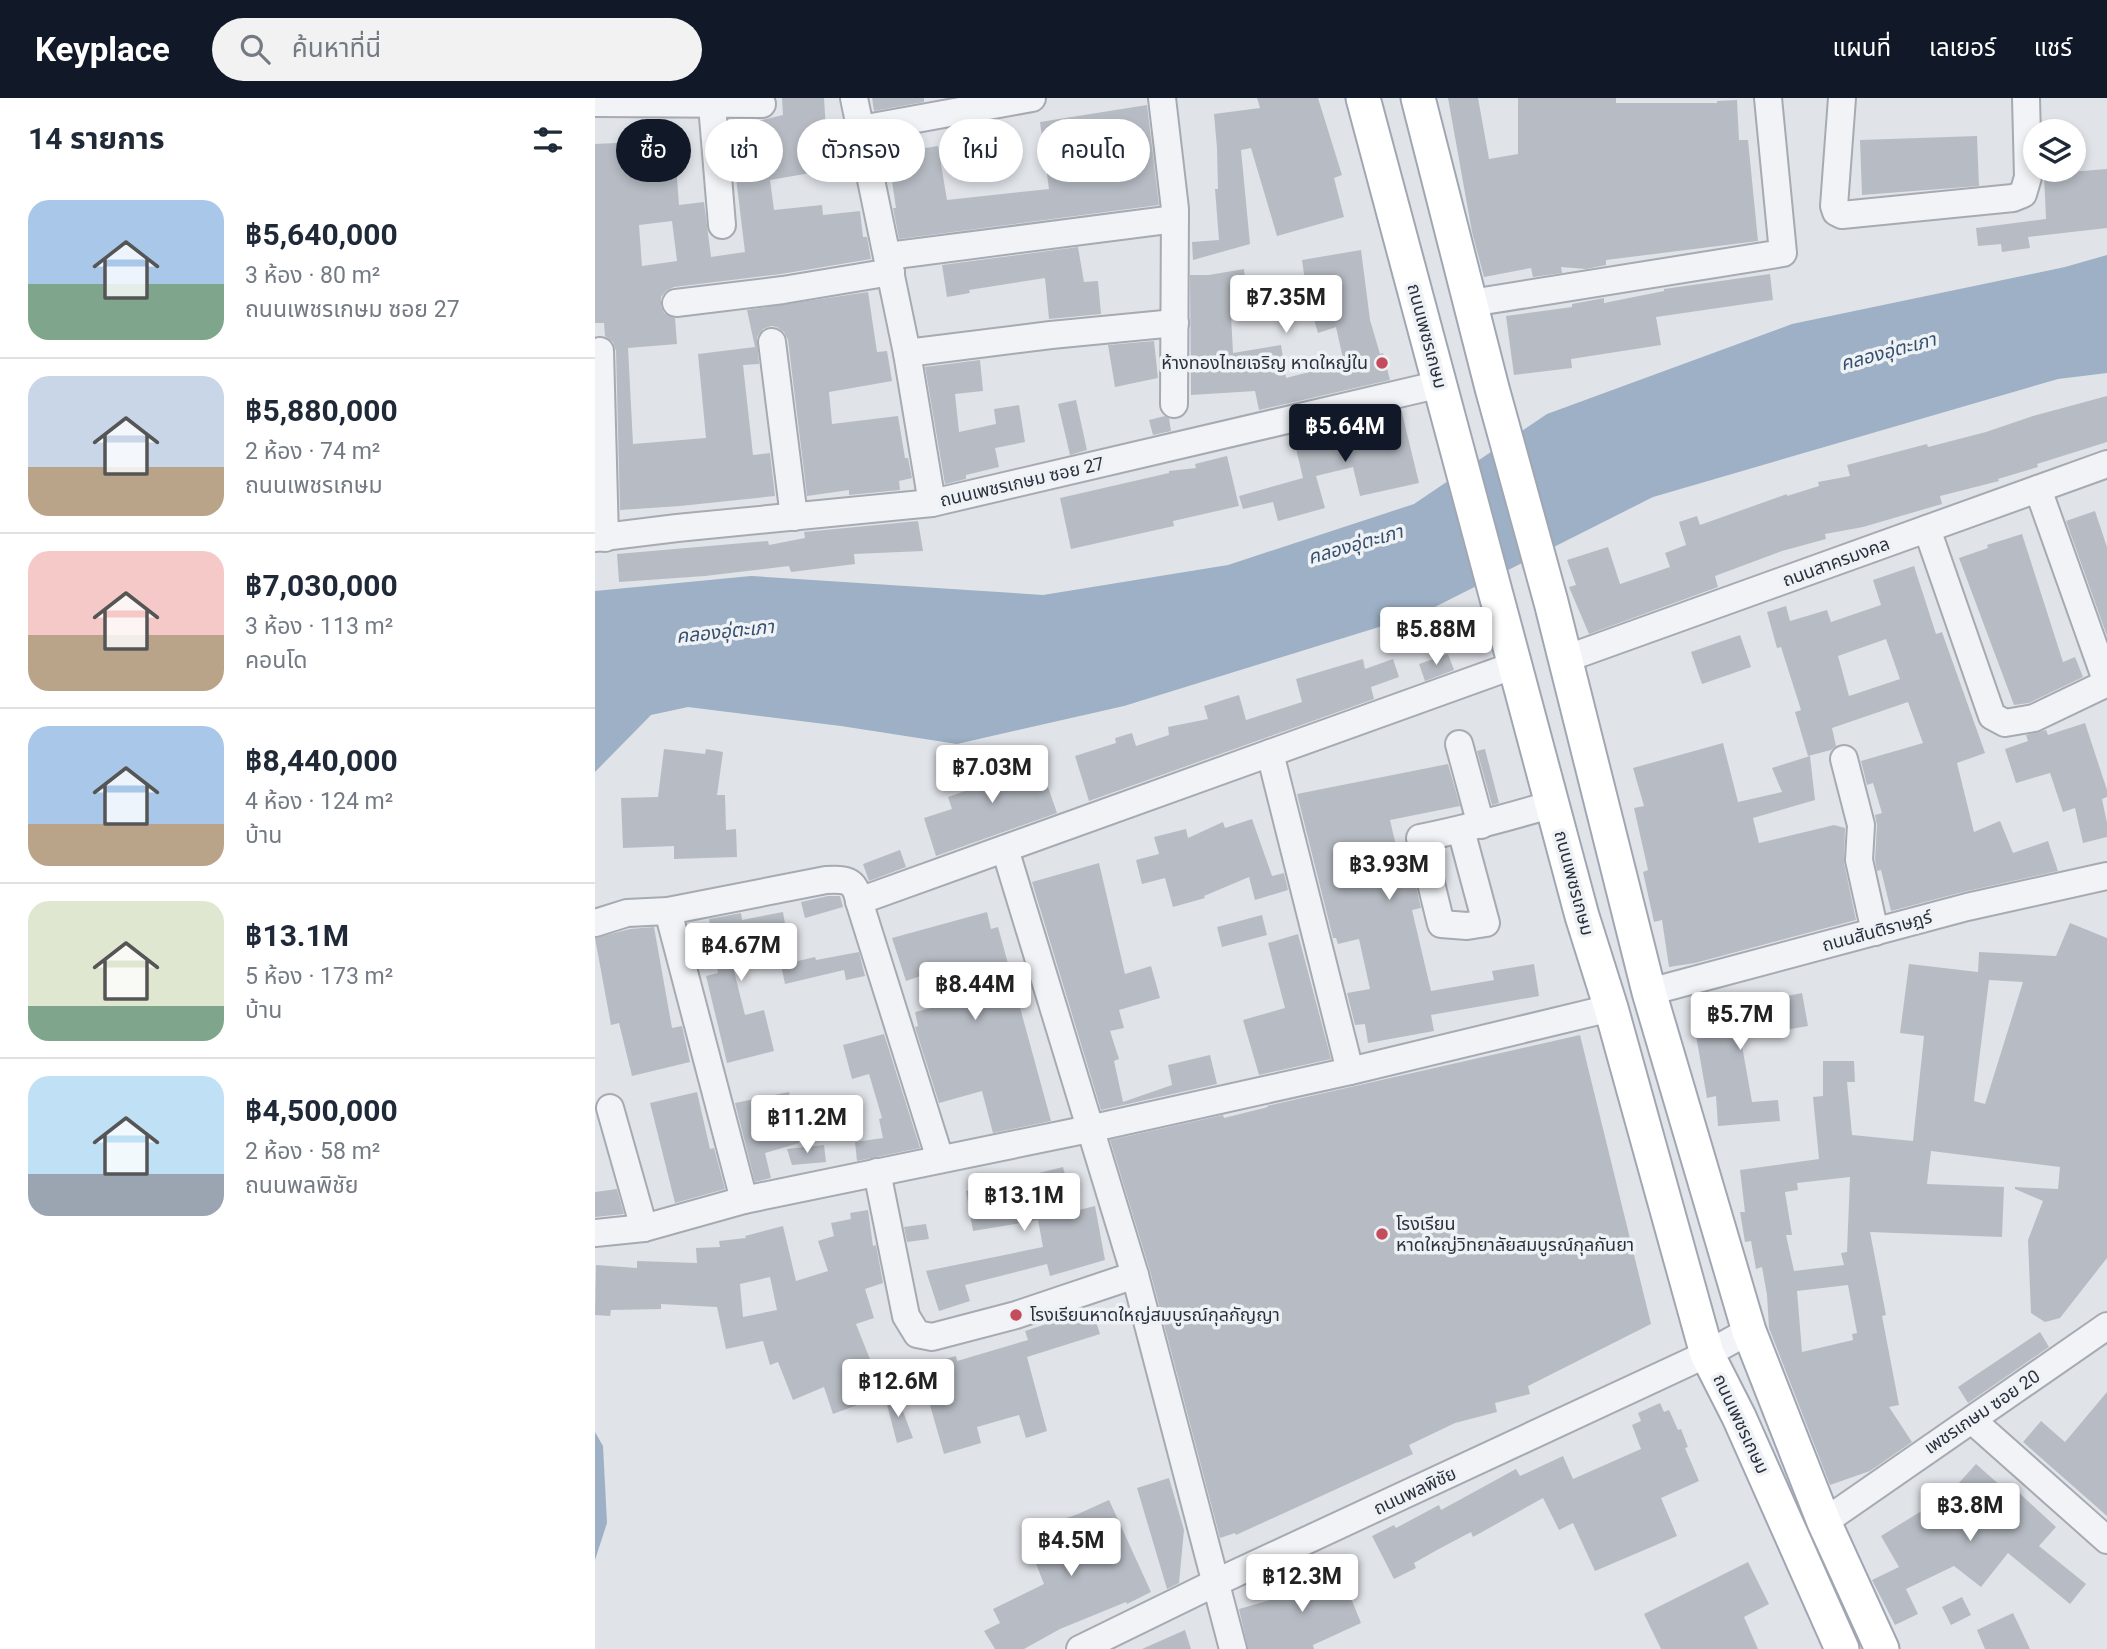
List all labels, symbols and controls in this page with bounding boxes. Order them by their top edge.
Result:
search box [212,18,702,81]
text: Keyplace [35,30,170,69]
icon: search [236,30,274,68]
text: ค้นหาที่นี่ [292,33,381,63]
text: แผนที่ [1833,34,1891,62]
text: เลเยอร์ [1929,34,1996,62]
text: แชร์ [2034,34,2072,62]
chip: ซื้อ [616,119,691,182]
chip: เช่า [705,119,783,182]
chip: ตัวกรอง [797,119,925,182]
chip: ใหม่ [939,119,1023,182]
chip: คอนโด [1037,119,1150,182]
map controls [2023,119,2086,182]
button: layers [2023,119,2086,182]
text: 14 รายการ [28,121,164,156]
icon: filters [529,121,567,159]
text: ฿5,640,000 [245,217,398,252]
icon: home [84,228,168,312]
text: 3 ห้อง · 80 m² [245,262,380,289]
pin: ฿7.35M [1229,275,1343,335]
street label: ถนนเพชรเกษม [1403,281,1452,391]
text: ฿7.35M [1246,284,1326,311]
text: ถนนเพชรเกษม ซอย 27 [245,296,460,323]
water label: คลองอุ่ตะเภา [1838,327,1940,375]
place label: ห้างทองไทยเจริญ หาดใหญ่ใน [1161,352,1368,373]
marker: ห้างทองไทยเจริญ หาดใหญ่ใน [1374,355,1390,371]
text: ฿5,880,000 [245,393,398,428]
icon: home [84,404,168,488]
pin: ฿5.64M [1288,404,1402,464]
text: ฿5.64M [1305,413,1385,440]
text: 2 ห้อง · 74 m² [245,438,380,465]
street label: ถนนเพชรเกษม ซอย 27 [938,452,1106,511]
text: ถนนเพชรเกษม [245,472,383,499]
water label: คลองอุ่ตะเภา [1305,520,1407,569]
street label: ถนนสาครมงคล [1779,532,1892,591]
text: ฿7,030,000 [245,568,398,603]
icon: home [84,579,168,663]
pin: ฿5.88M [1379,608,1493,667]
text: 3 ห้อง · 113 m² [245,613,393,640]
water label: คลองอุ่ตะเภา [675,615,776,648]
text: ฿5.88M [1396,616,1476,643]
text: คอนโด [245,647,307,674]
text: ฿8,440,000 [245,743,398,778]
pin: ฿7.03M [935,746,1049,805]
icon: home [84,754,168,838]
text: ฿7.03M [952,754,1032,781]
text: 4 ห้อง · 124 m² [245,788,393,815]
text: บ้าน [245,822,282,849]
street label: ถนนเพชรเกษม [1550,828,1599,938]
pin: ฿3.93M [1332,842,1446,902]
text: ฿3.93M [1349,851,1429,878]
street label: ถนนสันติราษฎร์ [1820,906,1935,955]
text: ฿13.1M [245,918,349,953]
pin: ฿4.67M [684,924,798,983]
icon: home [84,929,168,1013]
text: ฿4.67M [701,932,781,959]
pin: ฿8.44M [918,962,1032,1022]
text: 5 ห้อง · 173 m² [245,963,393,990]
text: ฿8.44M [935,971,1015,998]
pin: ฿5.7M [1691,992,1789,1052]
text: บ้าน [245,997,282,1024]
text: ฿5.7M [1707,1001,1773,1028]
text: ฿4,500,000 [245,1093,398,1128]
pin: ฿11.2M [750,1096,864,1155]
icon: home [84,1104,168,1188]
text: ฿11.2M [767,1104,847,1131]
text: 2 ห้อง · 58 m² [245,1138,380,1165]
text: ถนนพลพิชัย [245,1172,358,1199]
pin: ฿13.1M [967,1174,1081,1233]
text: ฿13.1M [984,1182,1064,1209]
place label: โรงเรียน หาดใหญ่วิทยาลัยสมบูรณ์กุลกันยา [1396,1213,1634,1257]
marker: โรงเรียน หาดใหญ่วิทยาลัยสมบูรณ์กุลกันยา [1374,1226,1390,1242]
place label: โรงเรียนหาดใหญ่สมบูรณ์กุลกัญญา [1030,1304,1280,1327]
marker: โรงเรียนหาดใหญ่สมบูรณ์กุลกัญญา [1008,1307,1024,1323]
pin: ฿12.6M [841,1360,955,1419]
street label: เพชรเกษม ซอย 20 [1920,1365,2044,1458]
text: ฿12.6M [858,1368,938,1395]
street label: ถนนเพชรเกษม [1709,1371,1774,1477]
street label: ถนนพลพิชัย [1370,1462,1459,1519]
pin: ฿3.8M [1921,1484,2019,1543]
text: ฿3.8M [1937,1492,2003,1519]
pin: ฿4.5M [1022,1518,1120,1578]
text: ฿4.5M [1038,1527,1104,1554]
pin: ฿12.3M [1245,1554,1359,1614]
text: ฿12.3M [1262,1563,1342,1590]

